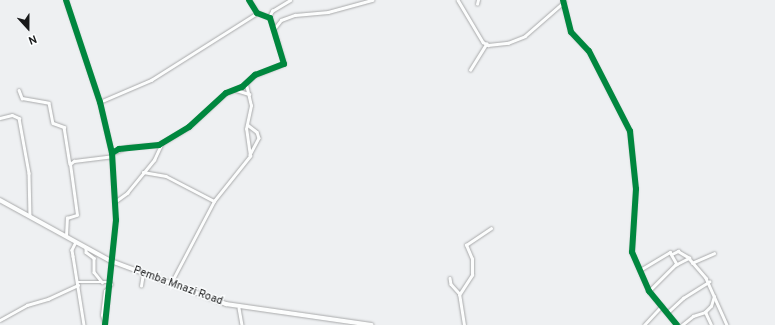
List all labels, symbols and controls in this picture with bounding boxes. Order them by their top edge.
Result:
north arrow [8,8,48,48]
text: N [26,31,38,47]
street label: Pemba Mnazi Road [131,264,225,308]

